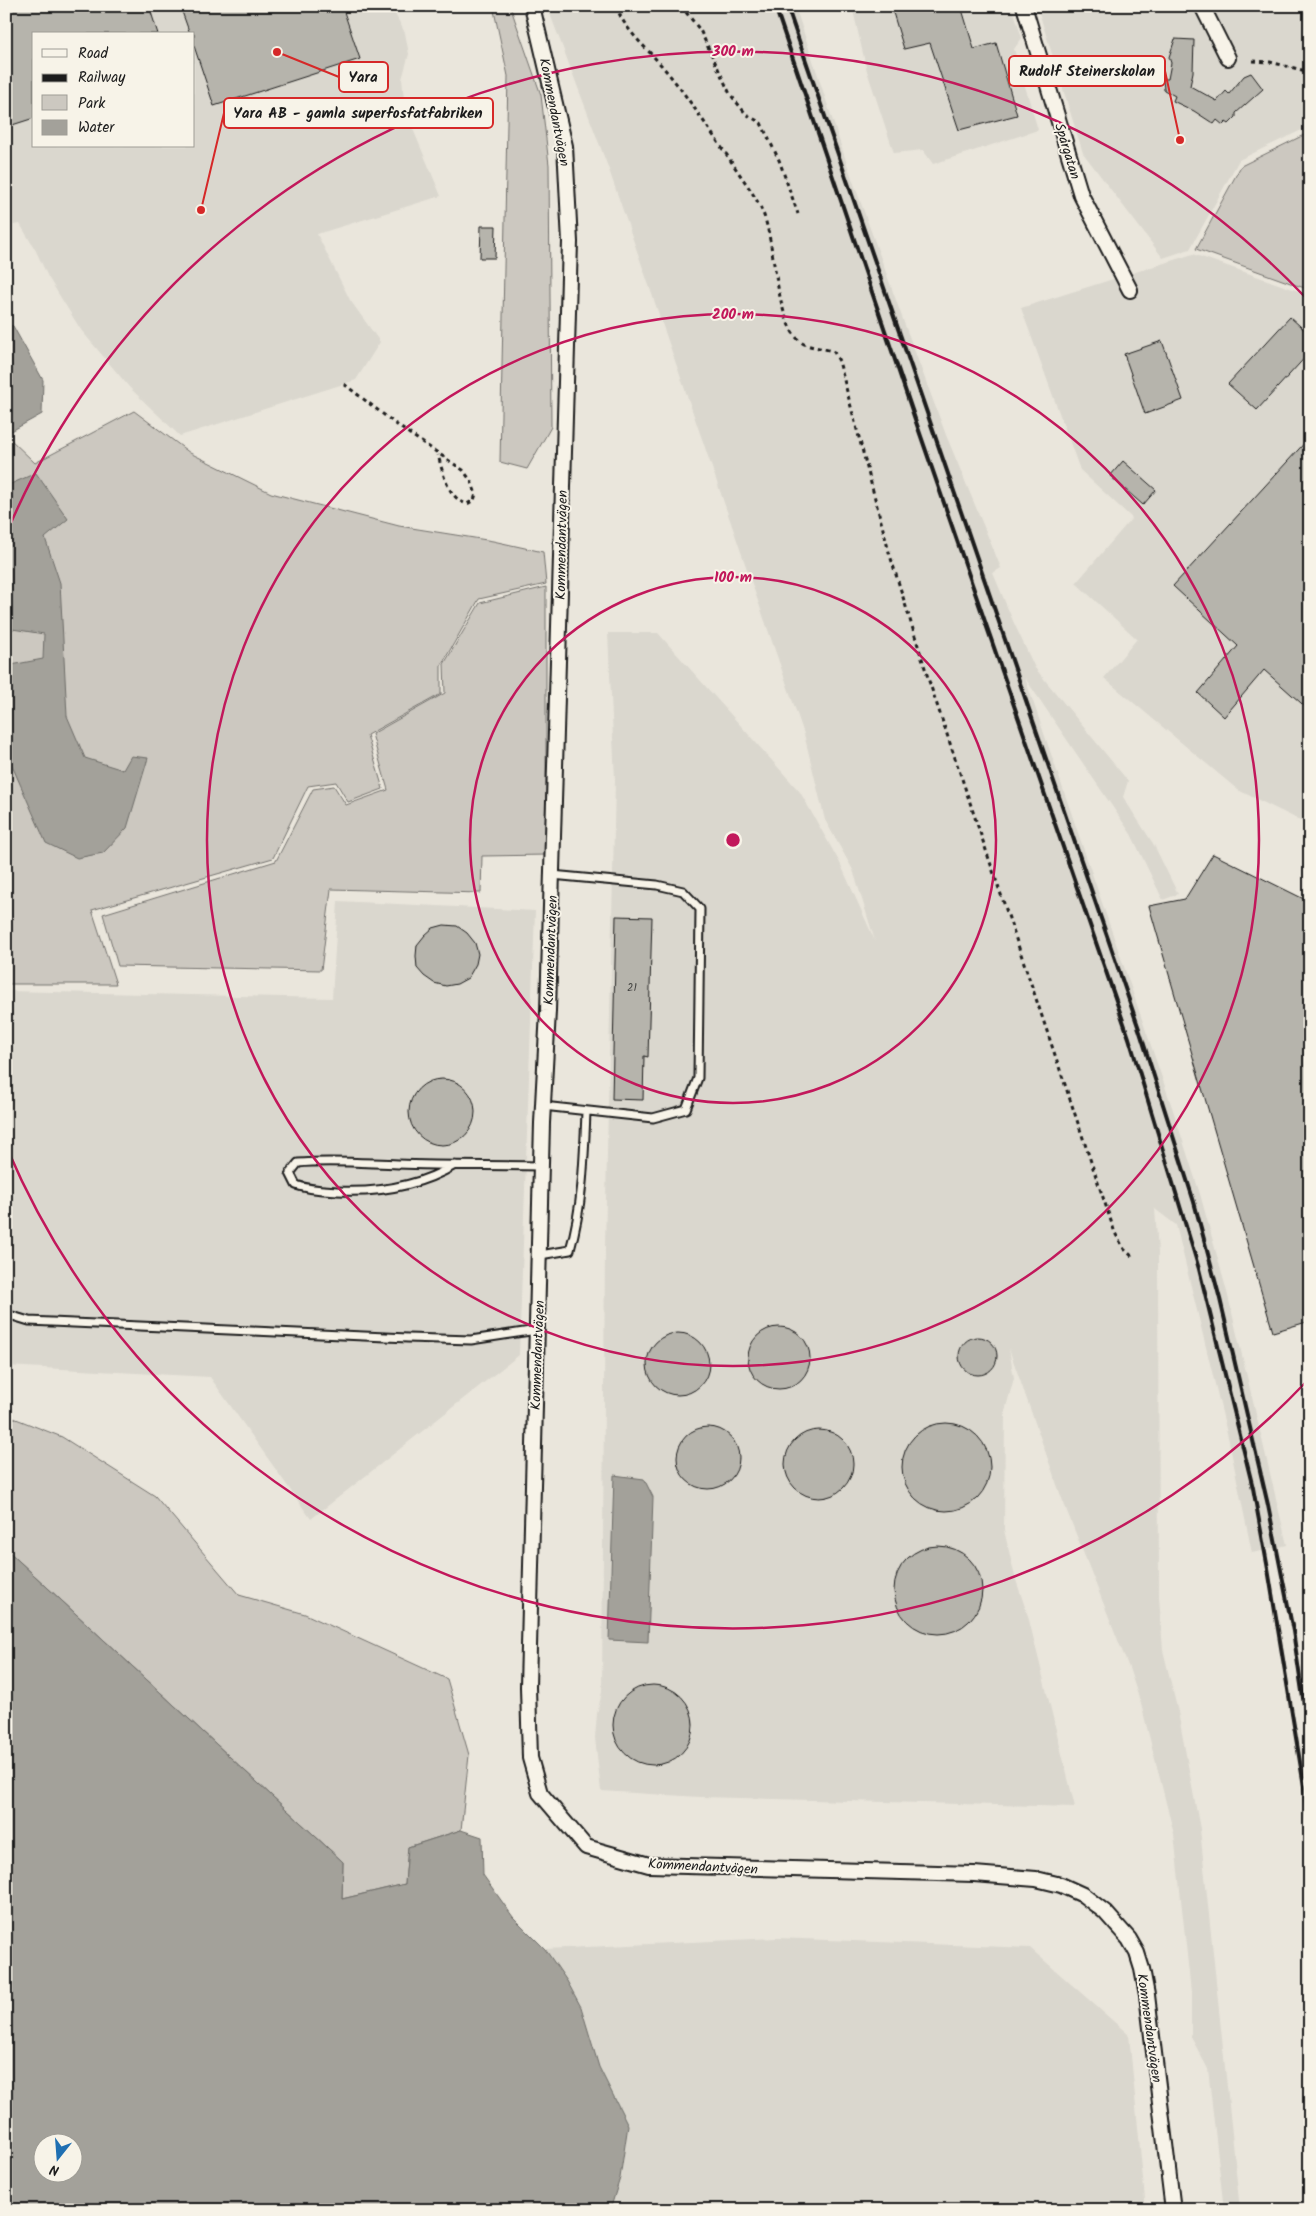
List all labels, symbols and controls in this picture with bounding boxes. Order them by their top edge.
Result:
legend [32,32,195,148]
text: 300 m [711,40,754,64]
text: Road [78,42,109,66]
street label: Kommendantvägen [533,56,575,168]
callout: Rudolf Steinerskolan [1009,56,1165,86]
text: Rudolf Steinerskolan [1019,60,1155,84]
callout: Yara [339,62,388,92]
text: Railway [78,66,126,90]
text: Yara [348,66,378,90]
text: Park [78,92,106,116]
callout: Yara AB - gamla superfosfatfabriken [224,98,493,128]
text: Yara AB - gamla superfosfatfabriken [233,102,483,126]
text: Water [78,116,115,140]
street label: Spårgatan [1048,120,1086,182]
text: 200 m [712,303,754,327]
street label: Kommendantvägen [550,490,574,600]
text: 100 m [714,566,752,590]
centre of rings [724,831,742,849]
street label: Kommendantvägen [538,895,564,1005]
house number: 21 [627,979,637,997]
street label: Kommendantvägen [525,1300,551,1410]
street label: Kommendantvägen [647,1853,758,1881]
street label: Kommendantvägen [1130,1972,1168,2084]
north arrow [32,2134,82,2184]
text: N [47,2158,62,2181]

